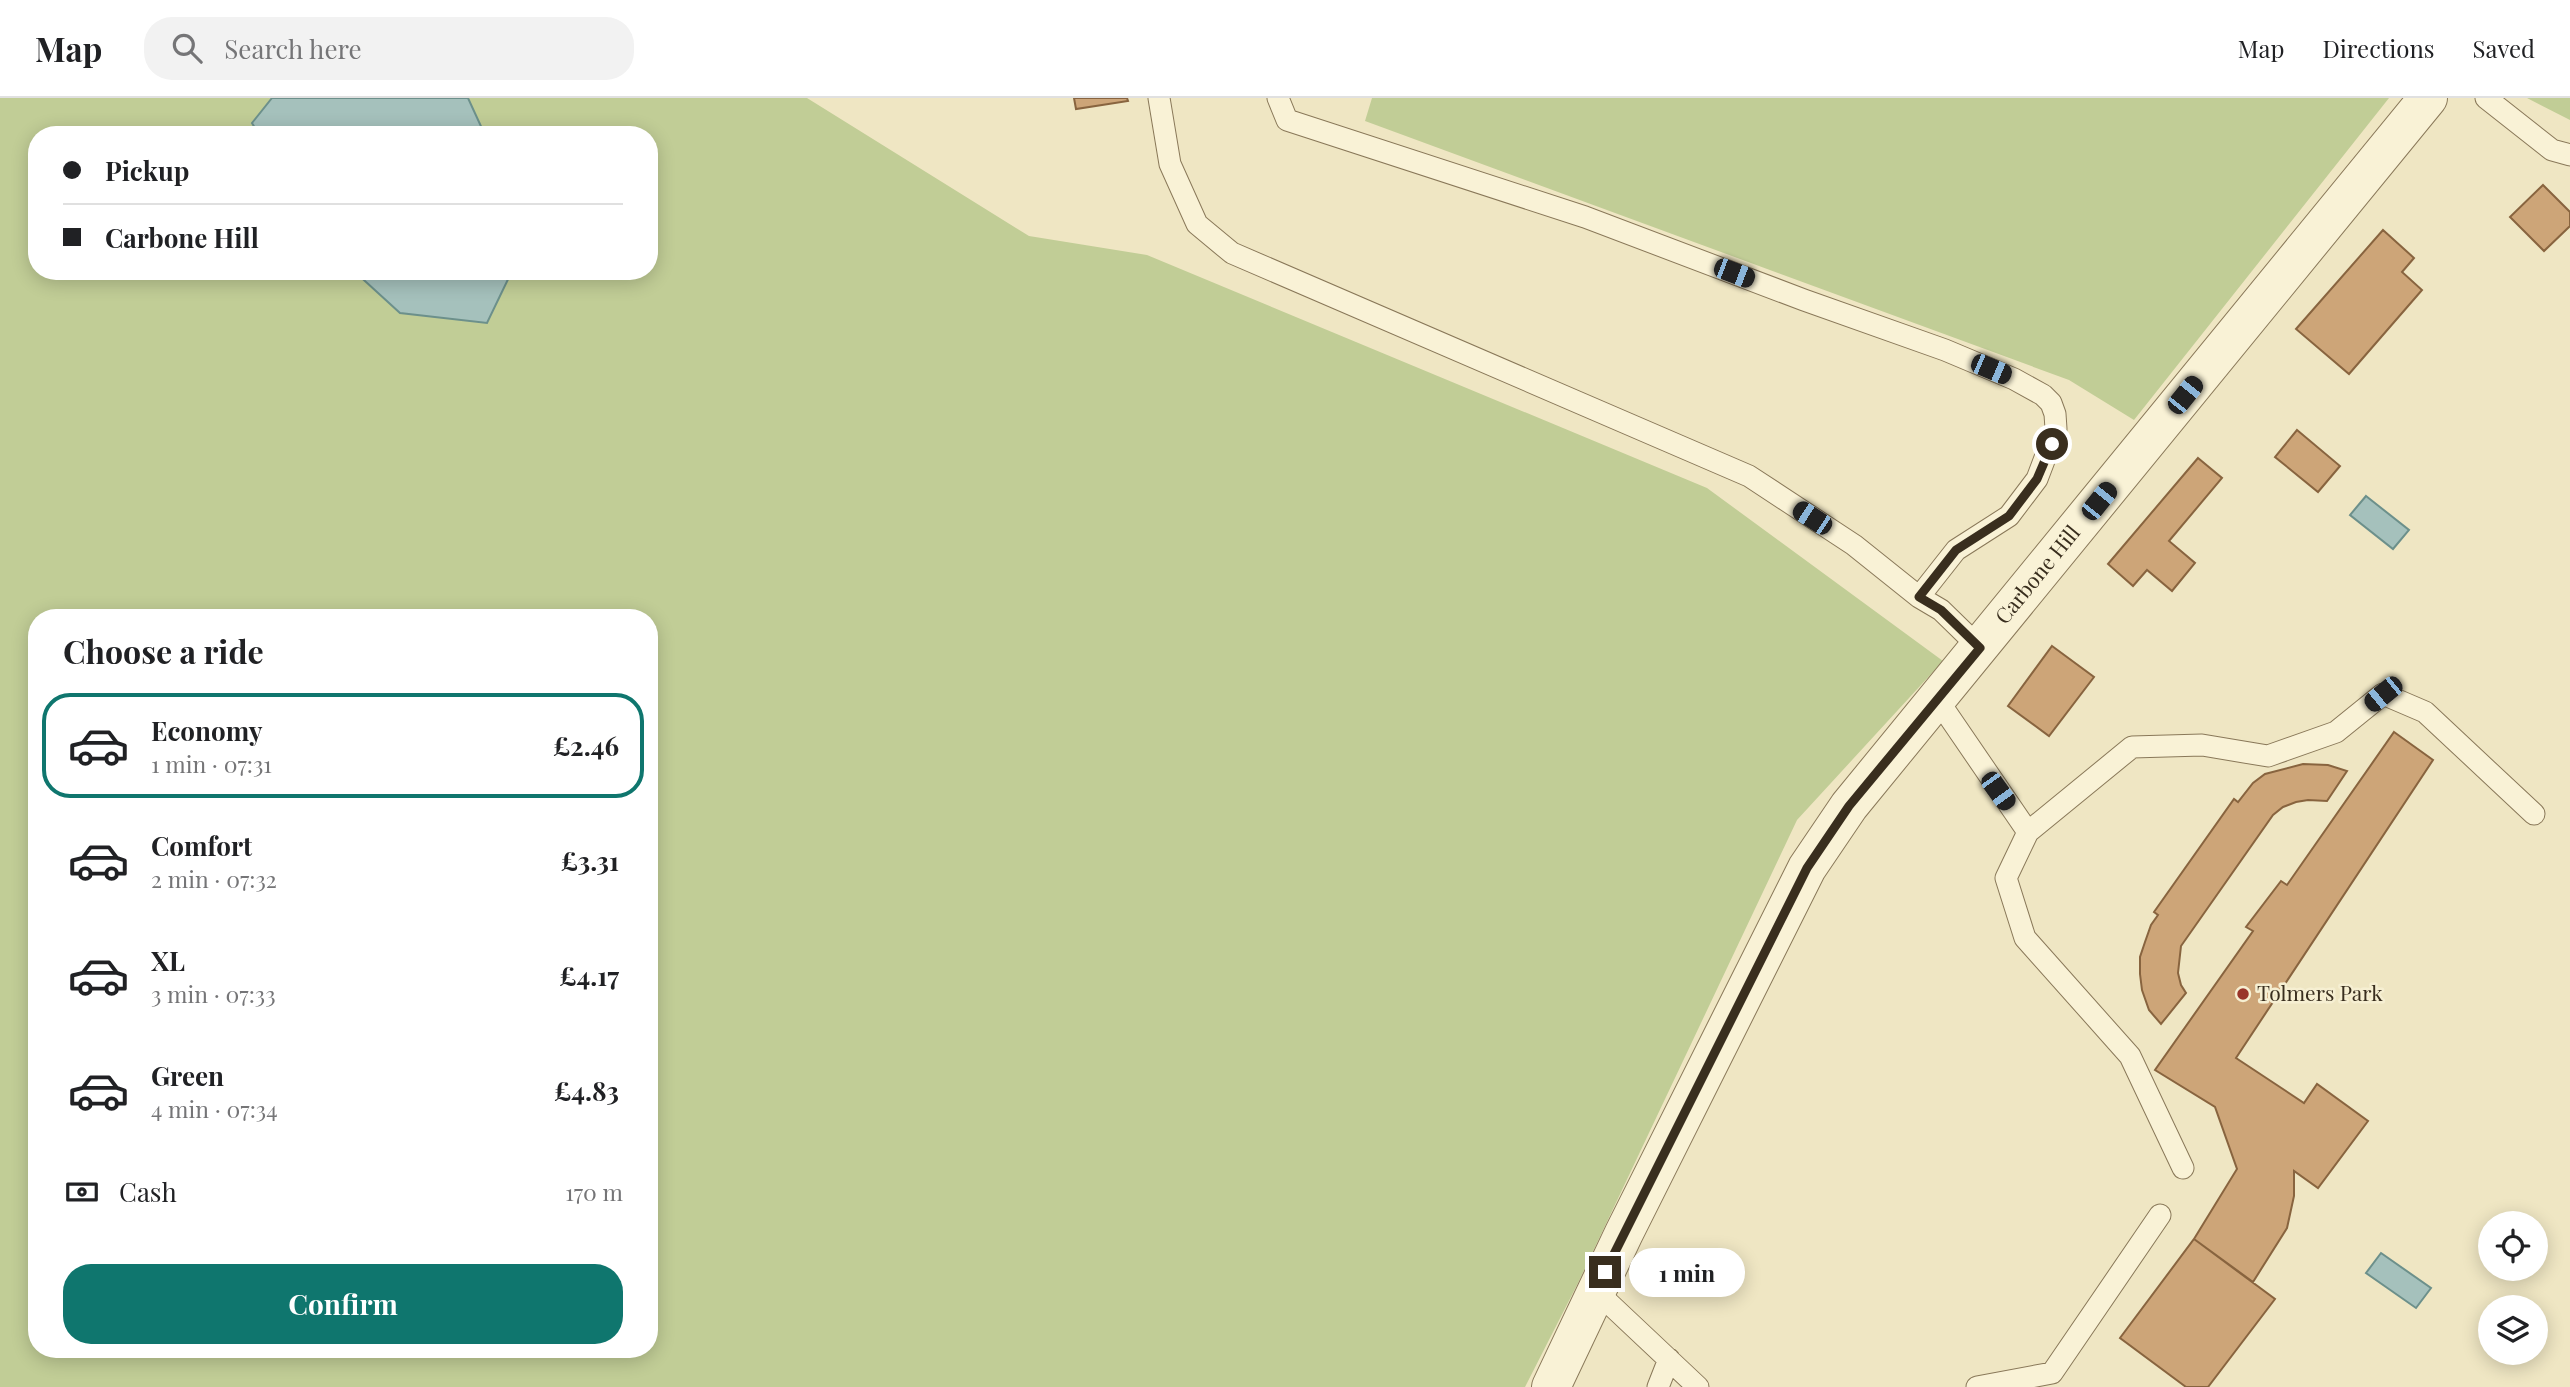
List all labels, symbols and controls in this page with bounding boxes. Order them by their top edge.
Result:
search box [144,17,634,80]
text: Map [35,26,102,70]
icon: search [168,29,206,67]
text: Search here [224,31,362,66]
text: Map [2238,32,2284,64]
text: Directions [2322,32,2435,64]
text: Saved [2473,32,2535,64]
text: Pickup [105,153,189,188]
text: Carbone Hill [105,220,259,255]
car [1711,256,1758,290]
car [1968,351,2015,387]
car [2164,372,2207,418]
route start [2036,428,2068,460]
car [2078,478,2121,524]
car [1789,498,1836,538]
street label: Carbone Hill [1988,519,2085,629]
text: Choose a ride [63,629,264,672]
car [2361,673,2406,715]
text: Economy [151,713,262,748]
icon: car [67,714,130,777]
text: £2.46 [553,728,619,763]
text: 1 min · 07:31 [151,748,272,779]
car [1978,768,2019,814]
text: Comfort [151,828,252,863]
icon: car [67,829,130,892]
text: £3.31 [561,843,619,878]
text: 2 min · 07:32 [151,863,277,894]
text: XL [151,943,185,978]
icon: car [67,944,130,1007]
text: £4.17 [559,958,619,993]
text: 3 min · 07:33 [151,978,276,1009]
place label: Tolmers Park [2257,978,2383,1006]
marker: Tolmers Park [2235,986,2251,1002]
text: Green [151,1058,224,1093]
icon: car [67,1059,130,1122]
text: £4.83 [554,1073,619,1108]
text: 4 min · 07:34 [151,1093,278,1124]
icon: cash [63,1173,101,1211]
text: Cash [119,1174,177,1209]
text: 170 m [565,1176,623,1207]
map controls [2478,1211,2548,1365]
button: locate [2478,1211,2548,1281]
callout: 1 min [1630,1248,1745,1296]
route end [1589,1256,1621,1288]
text: 1 min [1659,1257,1715,1288]
button: Confirm [63,1264,623,1344]
button: layers [2478,1295,2548,1365]

